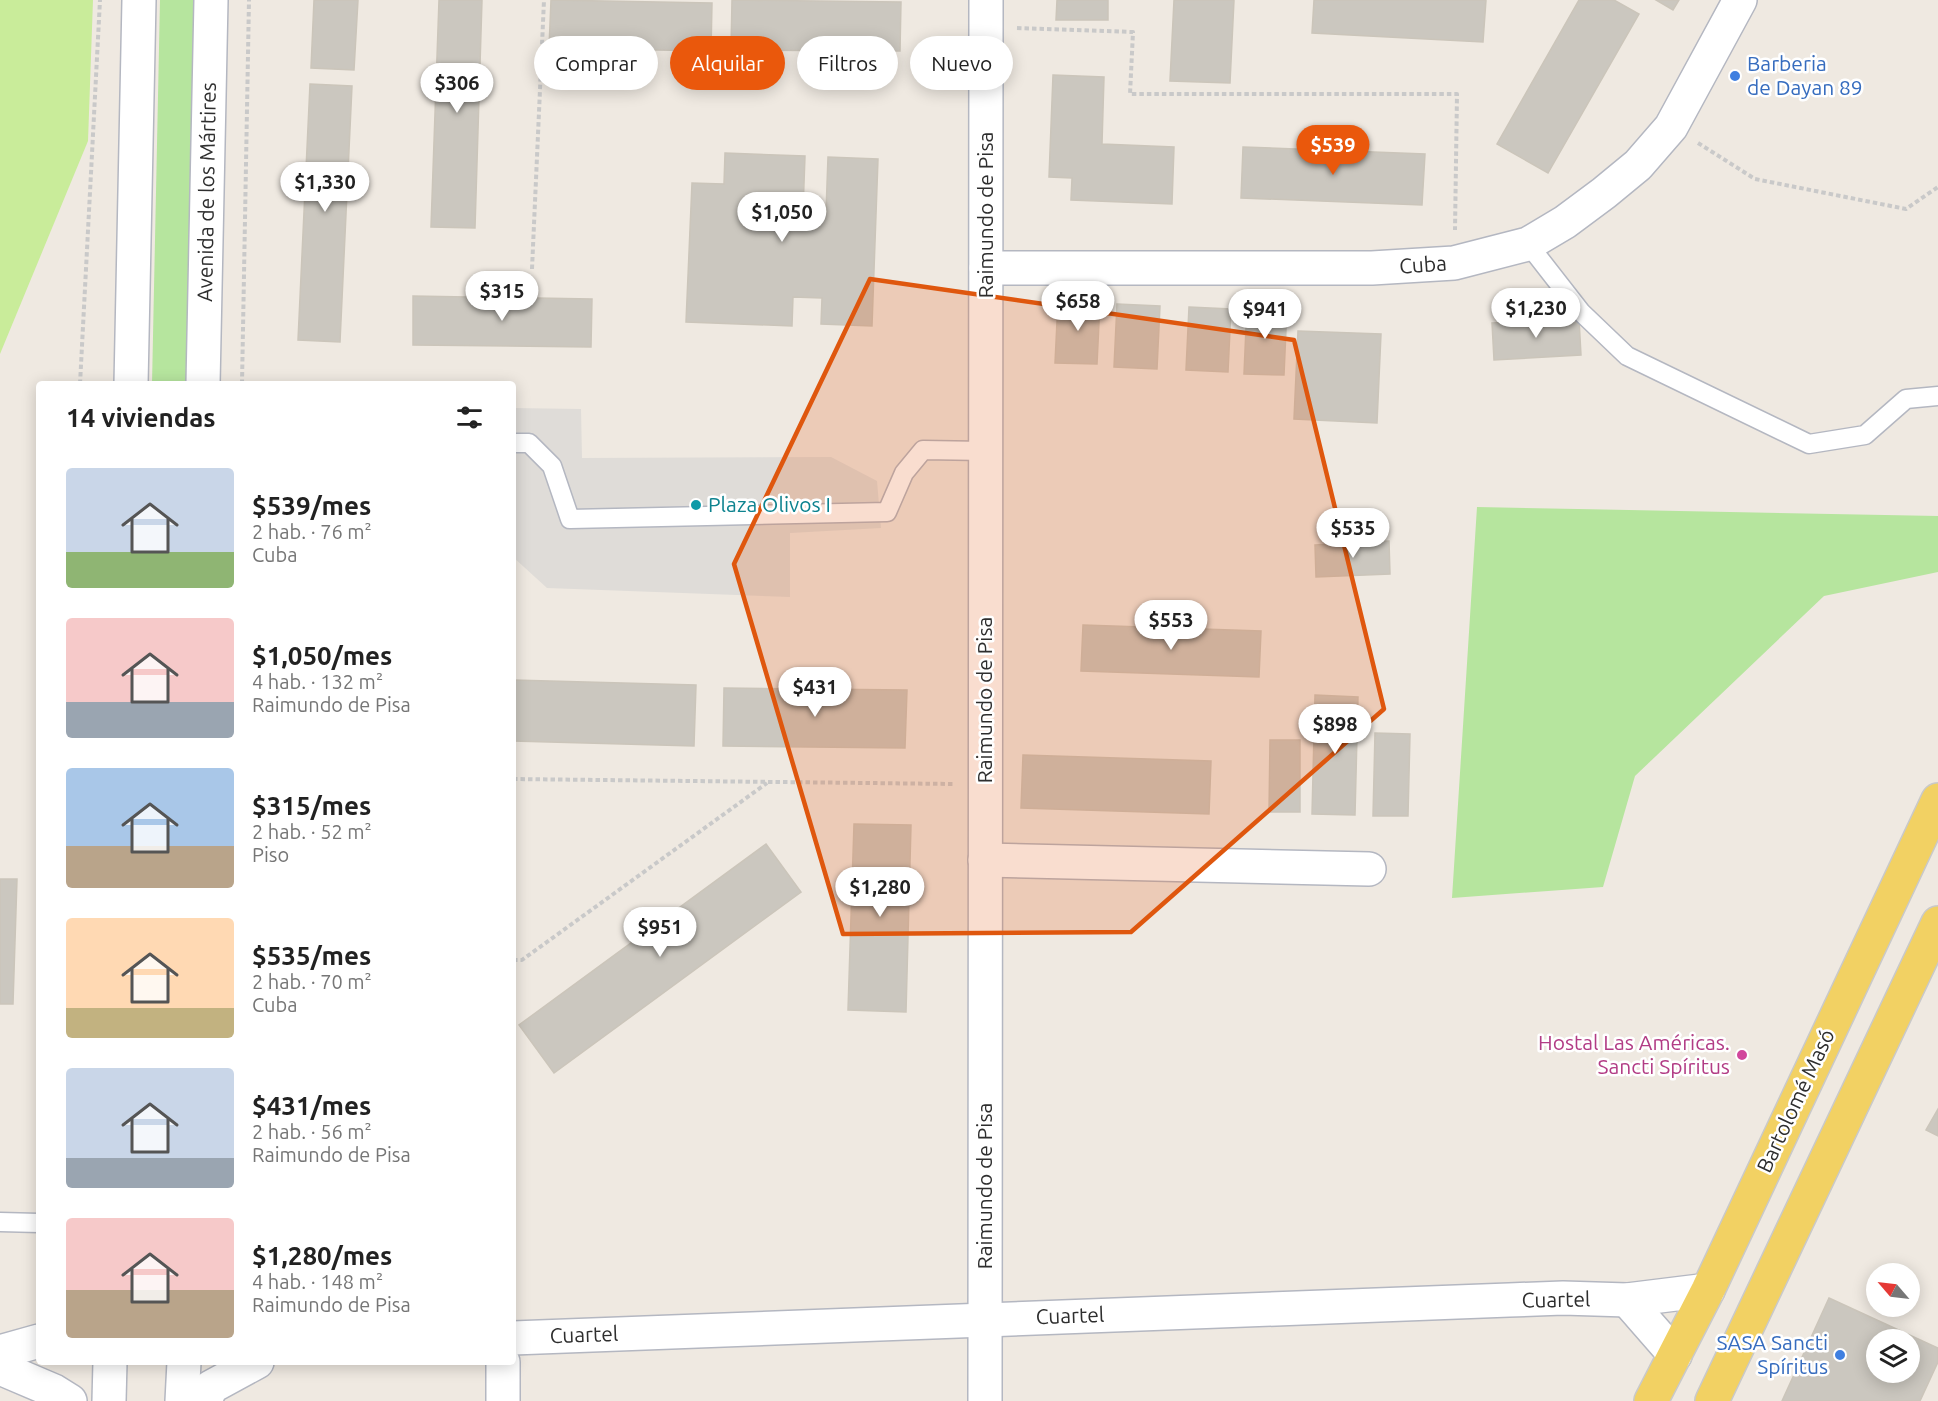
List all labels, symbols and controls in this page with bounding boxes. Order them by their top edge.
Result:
chip: Comprar [534,36,658,90]
chip: Alquilar [670,36,785,90]
chip: Filtros [797,36,898,90]
chip: Nuevo [910,36,1013,90]
place label: Barberia de Dayan 89 [1747,51,1863,99]
pin: $306 [421,63,493,114]
marker: Barberia de Dayan 89 [1728,69,1742,83]
text: $306 [434,71,480,94]
street label: Avenida de los Mártires [192,82,220,302]
pin: $539 [1297,125,1369,176]
street label: Raimundo de Pisa [973,132,997,298]
text: $539 [1310,133,1356,156]
pin: $1,330 [276,162,374,213]
text: $1,330 [294,170,356,193]
pin: $1,050 [733,192,831,243]
text: $1,050 [751,200,813,223]
street label: Cuba [1398,250,1448,278]
pin: $315 [466,271,538,322]
text: $315 [479,279,525,302]
pin: $658 [1042,281,1114,332]
pin: $1,230 [1487,288,1585,339]
text: $658 [1055,289,1101,312]
pin: $941 [1229,289,1301,340]
text: $1,230 [1505,296,1567,319]
text: $941 [1242,297,1288,320]
icon: filters [453,401,486,434]
text: 14 viviendas [66,403,216,432]
text: $539/mes [252,491,371,520]
icon: home [114,492,186,564]
place label: Plaza Olivos I [708,492,831,516]
marker: Plaza Olivos I [689,498,703,512]
pin: $535 [1317,508,1389,559]
text: $535 [1330,516,1376,539]
text: 2 hab. · 76 m² [252,520,372,543]
text: Cuba [252,543,297,566]
pin: $553 [1135,600,1207,651]
text: $553 [1148,608,1194,631]
street label: Raimundo de Pisa [972,617,996,783]
text: $1,050/mes [252,641,392,670]
icon: home [114,642,186,714]
pin: $431 [779,667,851,718]
text: 4 hab. · 132 m² [252,670,383,693]
text: $431 [792,675,838,698]
text: Raimundo de Pisa [252,693,411,716]
pin: $898 [1299,704,1371,755]
text: $898 [1312,712,1358,735]
text: $315/mes [252,791,371,820]
icon: home [114,792,186,864]
text: 2 hab. · 52 m² [252,820,372,843]
text: Piso [252,843,289,866]
pin: $1,280 [831,867,929,918]
text: $1,280 [849,875,911,898]
pin: $951 [624,907,696,958]
text: $951 [637,915,683,938]
text: $535/mes [252,941,371,970]
icon: home [114,942,186,1014]
text: 2 hab. · 70 m² [252,970,372,993]
text: Cuba [252,993,297,1016]
street label: Bartolomé Masó [1751,1025,1839,1176]
place label: Hostal Las Américas. Sancti Spíritus [1538,1030,1730,1078]
marker: Hostal Las Américas. Sancti Spíritus [1735,1048,1749,1062]
text: $431/mes [252,1091,371,1120]
icon: home [114,1092,186,1164]
street label: Raimundo de Pisa [972,1103,996,1269]
text: 2 hab. · 56 m² [252,1120,372,1143]
text: Raimundo de Pisa [252,1143,411,1166]
text: $1,280/mes [252,1241,392,1270]
icon: home [114,1242,186,1314]
north arrow [1866,1263,1920,1317]
map controls [1866,1263,1920,1383]
text: 4 hab. · 148 m² [252,1270,383,1293]
street label: Cuartel [1521,1286,1591,1312]
text: Raimundo de Pisa [252,1293,411,1316]
street label: Cuartel [1035,1302,1105,1328]
street label: Cuartel [549,1321,619,1347]
button: layers [1866,1329,1920,1383]
place label: SASA Sancti Spíritus [1717,1330,1828,1378]
marker: SASA Sancti Spíritus [1833,1348,1847,1362]

